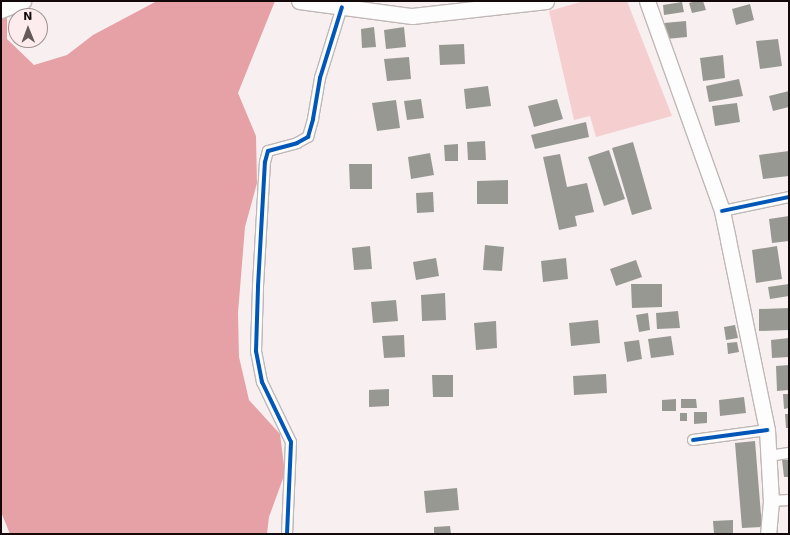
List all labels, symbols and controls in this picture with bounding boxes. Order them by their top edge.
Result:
north arrow [8,8,48,48]
text: N [23,10,33,23]

